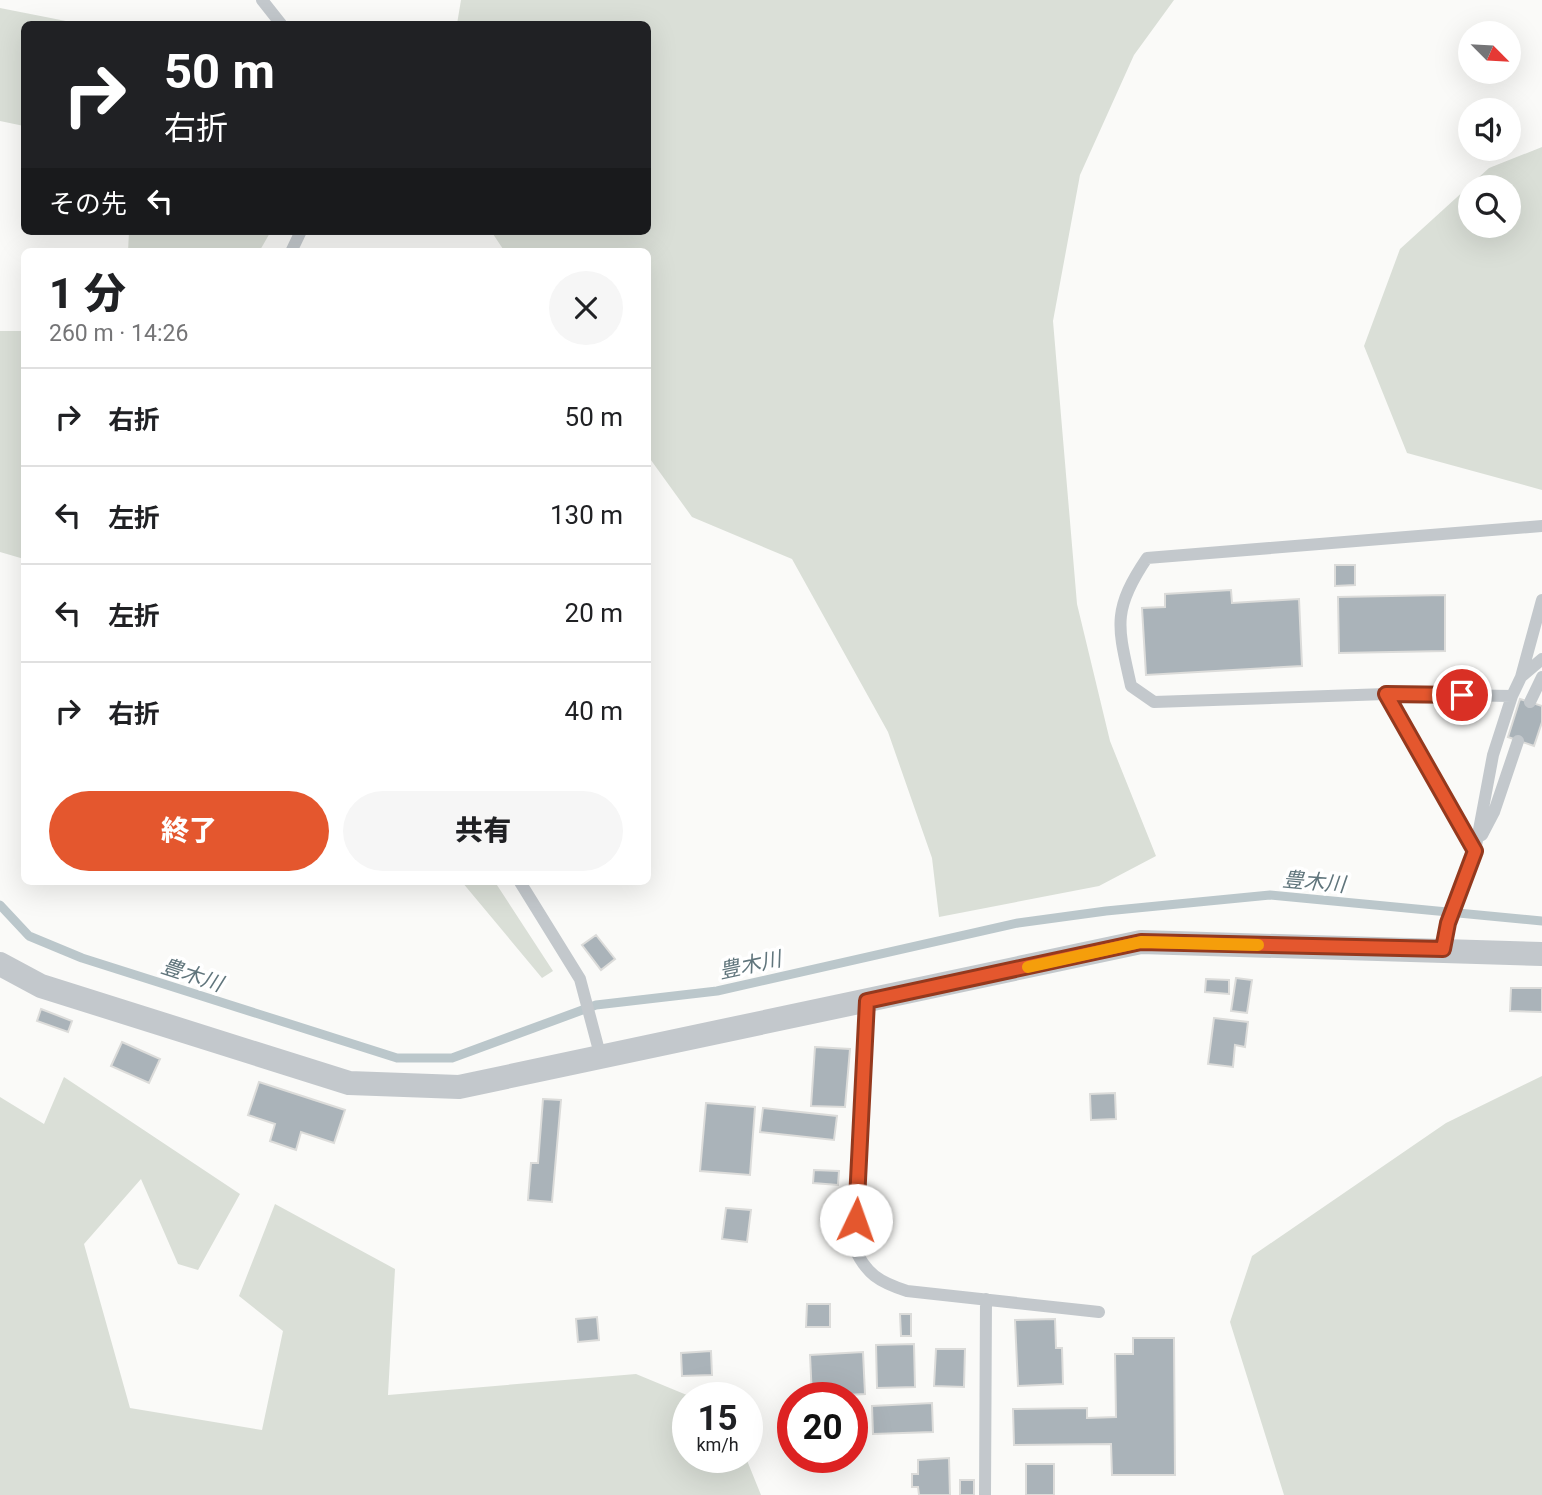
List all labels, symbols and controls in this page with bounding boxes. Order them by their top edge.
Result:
north arrow [1458,21,1521,84]
map controls [1458,21,1521,238]
text: 50 m [164,43,275,100]
icon: right [49,49,140,140]
button: sound [1458,98,1521,161]
text: 右折 [164,109,228,147]
button: search [1458,175,1521,238]
icon: left [141,182,179,220]
text: その先 [49,189,127,219]
text: 1 分 [49,269,126,318]
button: close [549,271,623,345]
text: 260 m · 14:26 [49,320,188,347]
icon: right [49,398,87,436]
text: 50 m [565,402,623,432]
text: 右折 [108,405,160,435]
icon: left [49,496,87,534]
text: 130 m [550,500,623,530]
text: 左折 [108,503,160,533]
icon: left [49,594,87,632]
text: 20 m [565,598,623,628]
text: 左折 [108,601,160,631]
pin [1432,665,1492,725]
icon: arrive [1443,676,1481,714]
icon: right [49,692,87,730]
text: 40 m [565,696,623,726]
text: 右折 [108,699,160,729]
button: 終了 [49,791,329,871]
button: 共有 [343,791,623,871]
water label: 豊木川 [1282,867,1348,897]
water label: 豊木川 [717,946,785,983]
water label: 豊木川 [158,954,228,997]
position arrow [819,1183,893,1257]
speed limit sign: 20 [777,1382,868,1473]
text: 15 [697,1398,738,1439]
text: km/h [696,1434,739,1455]

